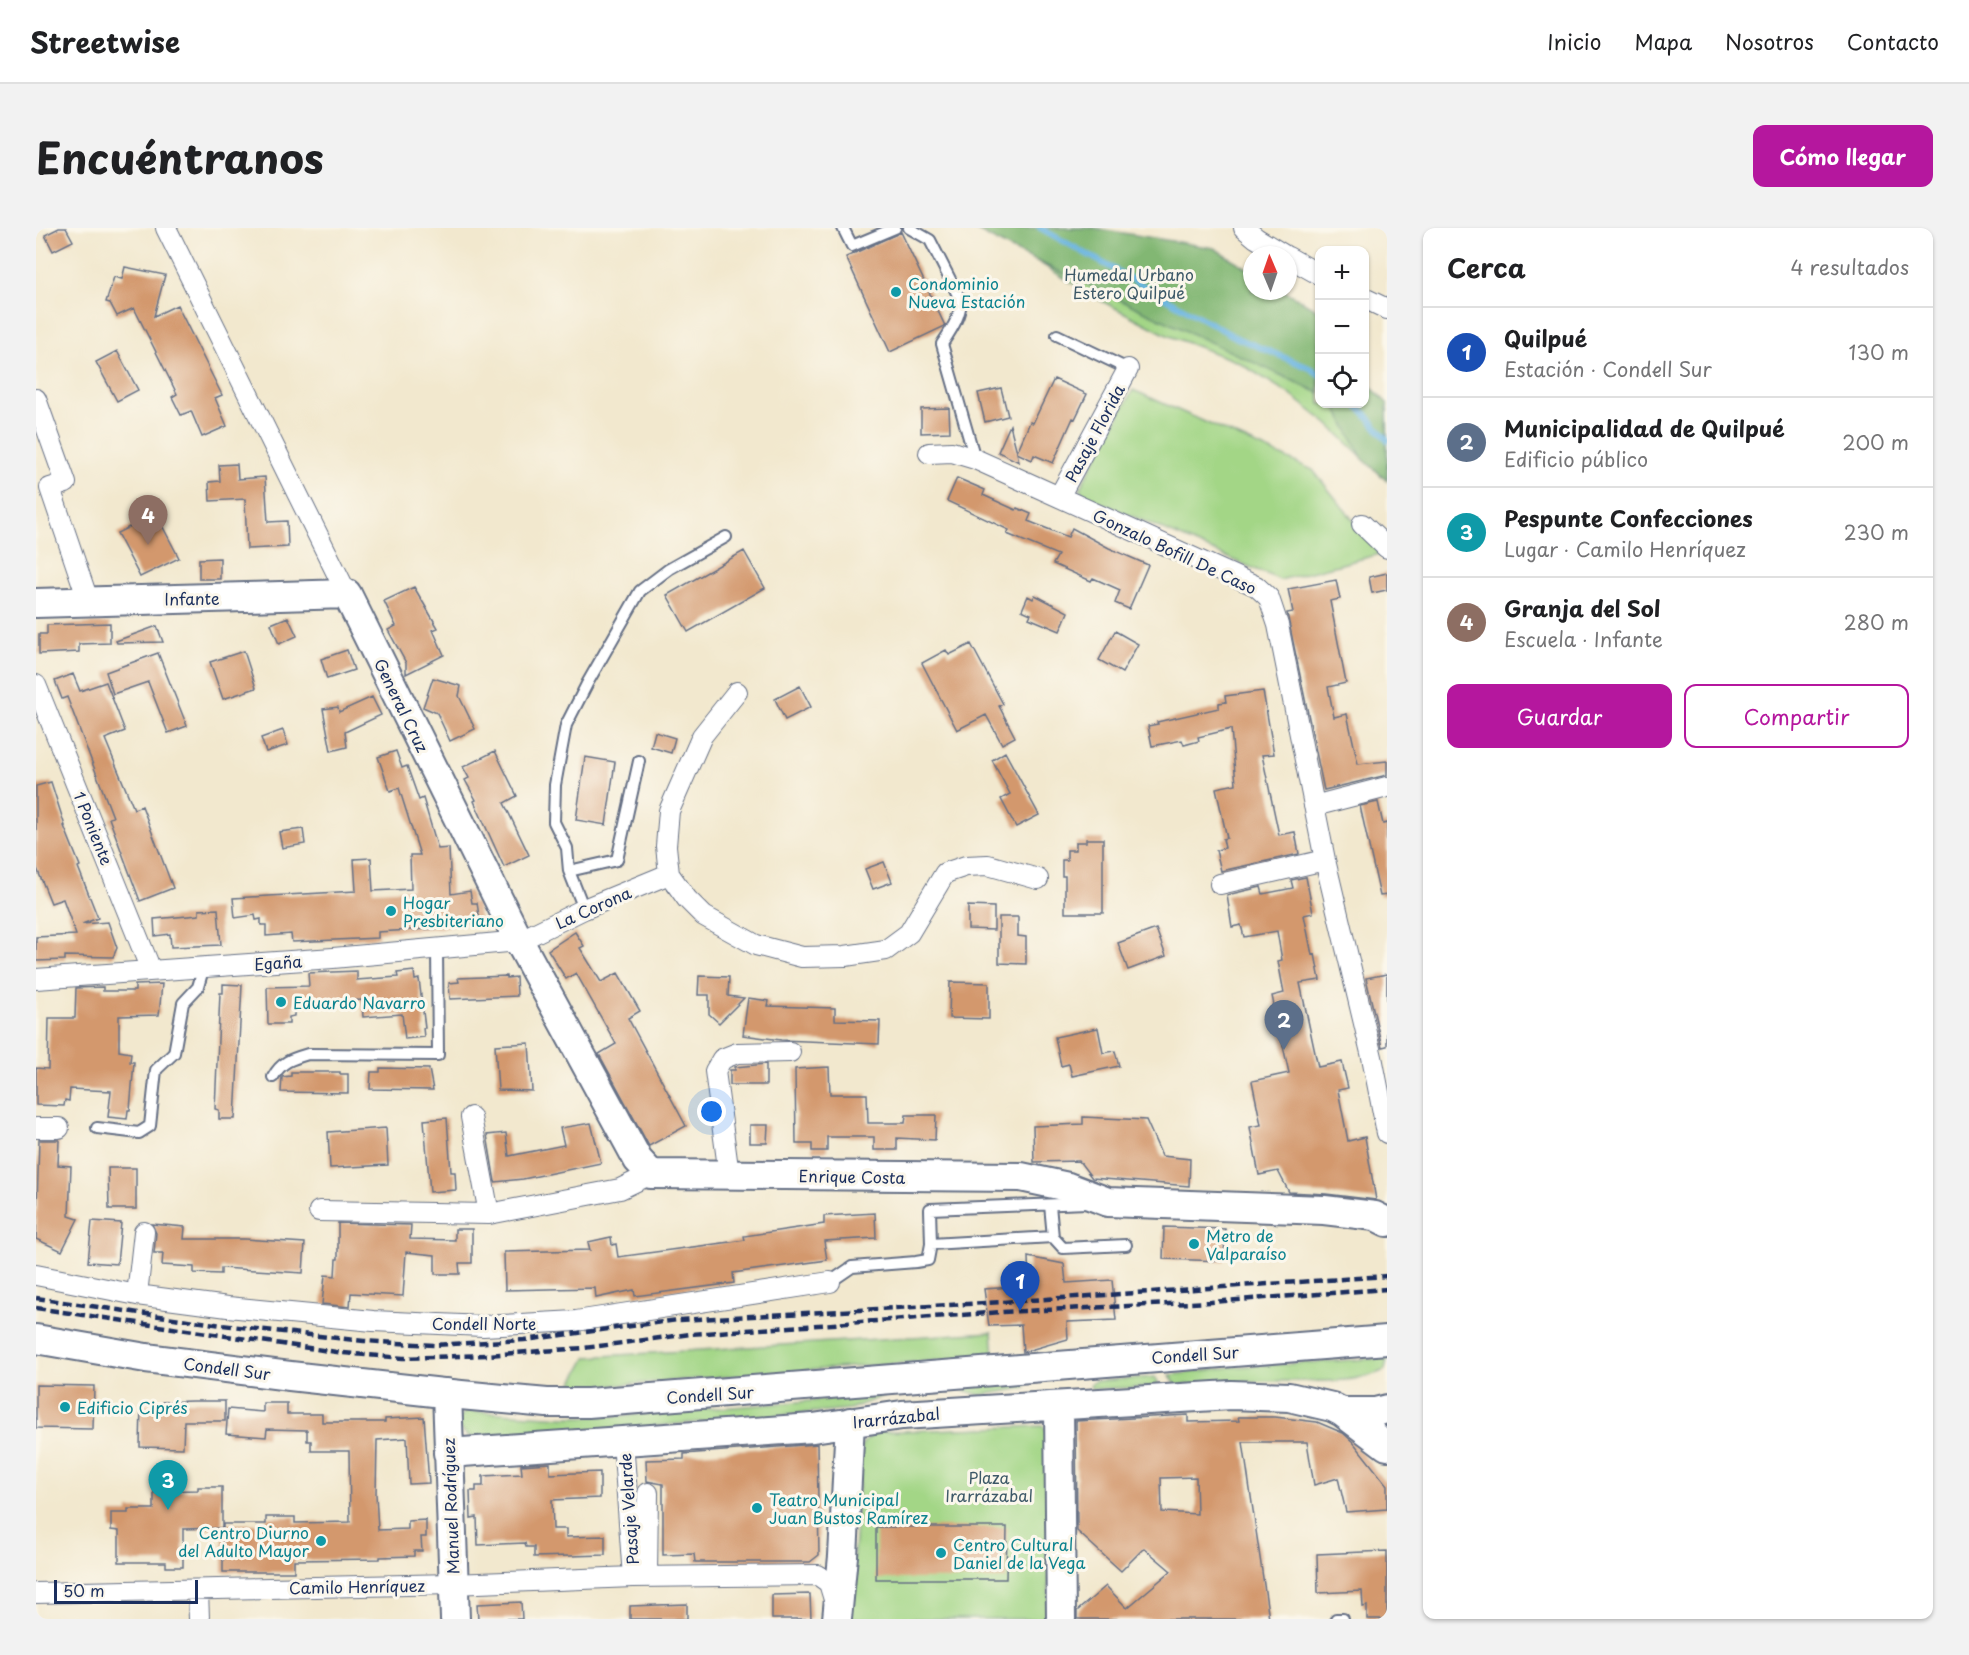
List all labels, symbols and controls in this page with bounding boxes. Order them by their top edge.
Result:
text: Streetwise [30,20,180,63]
text: Inicio [1547,25,1601,57]
text: Mapa [1634,25,1692,57]
text: Nosotros [1725,25,1814,57]
text: Contacto [1847,25,1939,57]
text: Encuéntranos [36,125,324,188]
button: Cómo llegar [1753,125,1933,187]
north arrow [1243,246,1297,300]
map controls [1315,246,1369,408]
button: + [1315,246,1369,300]
text: Cerca [1447,248,1526,287]
text: 4 resultados [1791,252,1909,282]
park label: Humedal Urbano Estero Quilpué [1064,262,1194,304]
place label: Condominio Nueva Estación [908,271,1025,313]
marker: Condominio Nueva Estación [889,285,903,299]
button: − [1315,300,1369,354]
text: Quilpué [1504,321,1587,354]
text: 1 [1462,337,1471,367]
text: 130 m [1849,337,1909,367]
button: locate [1315,354,1369,408]
text: Estación · Condell Sur [1504,354,1712,384]
street label: Pasaje Florida [1058,380,1130,486]
text: Municipalidad de Quilpué [1504,411,1785,444]
text: 2 [1459,427,1474,457]
text: 200 m [1842,427,1909,457]
text: Edificio público [1504,444,1648,474]
pin: 4 [128,496,168,545]
text: Pespunte Confecciones [1504,501,1753,534]
street label: Gonzalo Bofill De Caso [1089,502,1261,600]
text: 3 [1460,517,1473,547]
text: 230 m [1844,517,1909,547]
text: Lugar · Camilo Henríquez [1504,534,1746,564]
street label: Infante [164,586,220,610]
text: Granja del Sol [1504,591,1661,624]
text: 4 [1460,607,1473,637]
text: 280 m [1844,607,1909,637]
text: Escuela · Infante [1504,624,1663,654]
street label: General Cruz [369,654,435,756]
button: Guardar [1447,684,1672,748]
button: Compartir [1684,684,1909,748]
street label: 1 Poniente [68,787,120,869]
street label: La Corona [551,879,635,934]
place label: Hogar Presbiteriano [403,890,504,932]
marker: Hogar Presbiteriano [384,904,398,918]
street label: Egaña [253,948,303,976]
place label: Eduardo Navarro [293,990,426,1014]
marker: Eduardo Navarro [274,995,288,1009]
pin: 2 [1264,1000,1304,1050]
your location [697,1097,726,1126]
street label: Enrique Costa [798,1163,906,1189]
place label: Metro de Valparaíso [1206,1223,1286,1265]
marker: Metro de Valparaíso [1187,1237,1201,1251]
pin: 1 [1000,1262,1040,1311]
street label: Condell Norte [432,1311,536,1335]
street label: Condell Sur [1150,1339,1240,1369]
street label: Condell Sur [182,1351,273,1385]
street label: Condell Sur [665,1379,755,1409]
place label: Edificio Ciprés [77,1395,188,1419]
marker: Edificio Ciprés [58,1400,72,1414]
street label: Irarrázabal [851,1400,941,1434]
street label: Manuel Rodríguez [436,1437,464,1575]
street label: Pasaje Velarde [612,1452,644,1566]
pin: 3 [148,1460,188,1510]
park label: Plaza Irarrázabal [945,1465,1033,1507]
place label: Teatro Municipal Juan Bustos Ramírez [769,1487,929,1529]
marker: Teatro Municipal Juan Bustos Ramírez [750,1501,764,1515]
place label: Centro Diurno del Adulto Mayor [178,1520,310,1562]
place label: Centro Cultural Daniel de la Vega [953,1532,1085,1574]
marker: Centro Diurno del Adulto Mayor [314,1534,328,1548]
marker: Centro Cultural Daniel de la Vega [934,1546,948,1560]
street label: Camilo Henríquez [289,1573,426,1599]
scale bar [54,1577,198,1604]
text: 50 m [63,1578,104,1602]

